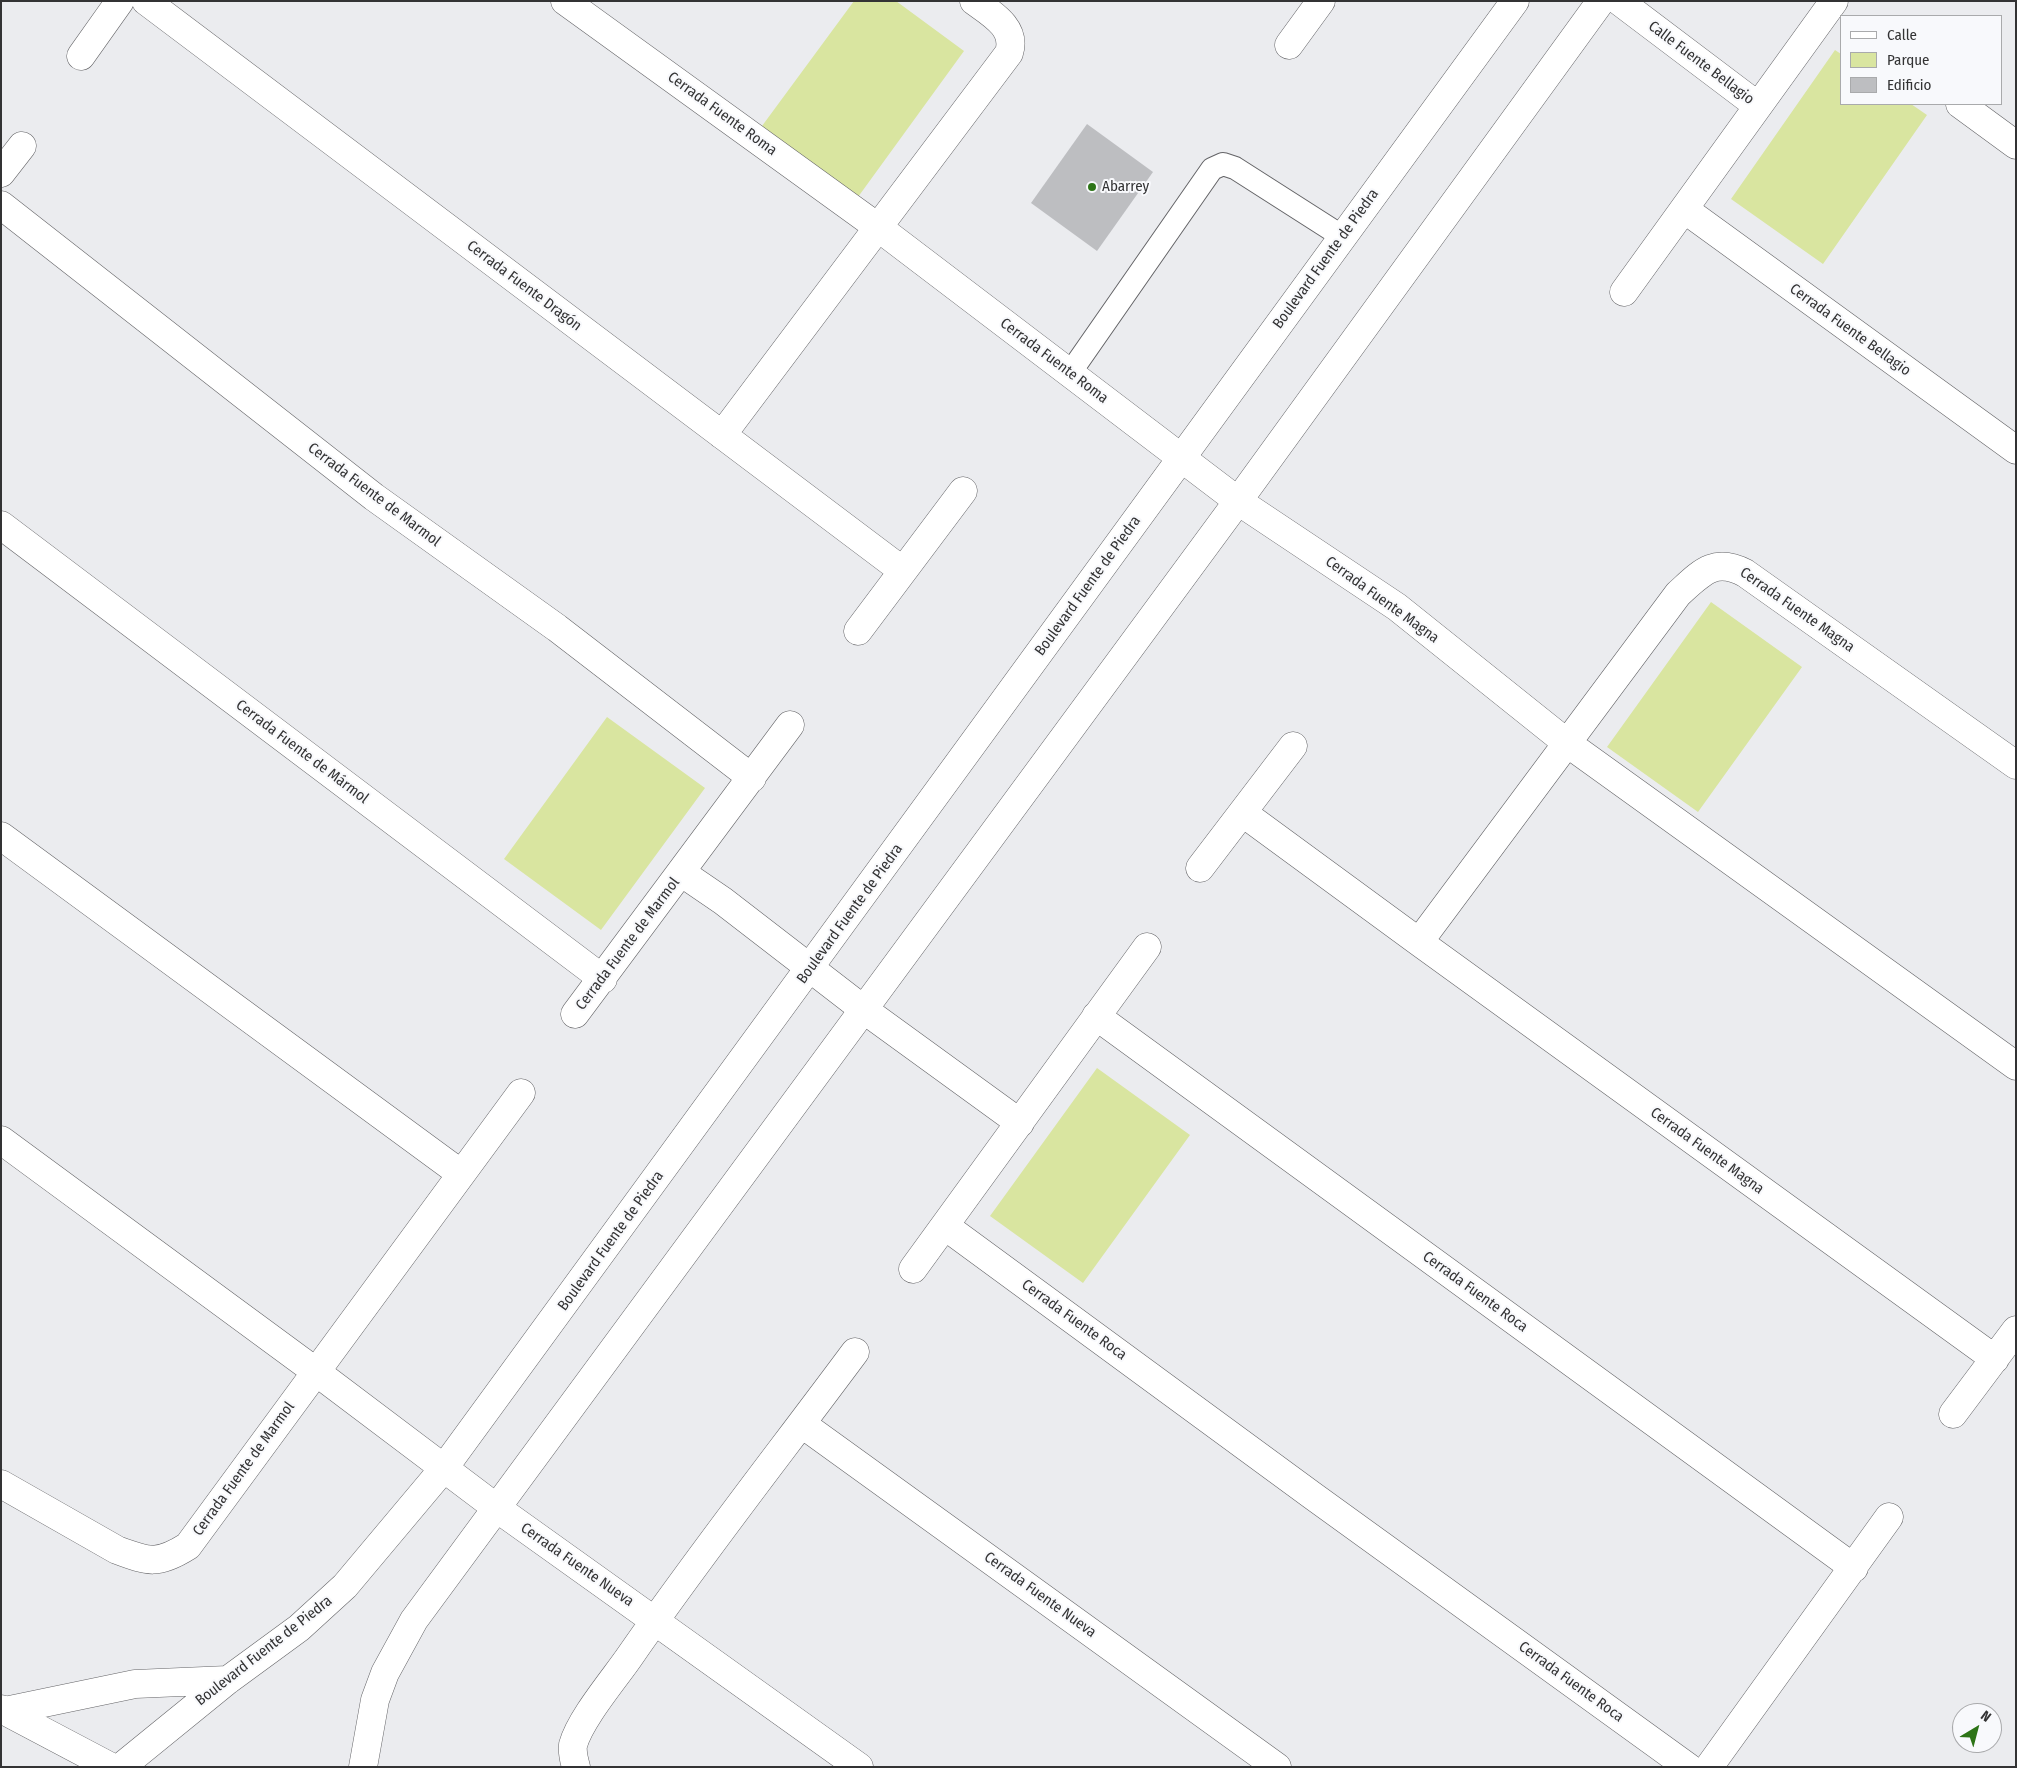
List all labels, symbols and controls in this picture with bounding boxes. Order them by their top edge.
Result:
legend [1840,15,2002,105]
street label: Calle Fuente Bellagio [1645,17,1757,109]
text: Calle [1887,26,1917,44]
text: Parque [1887,51,1930,69]
street label: Cerrada Fuente Roma [664,68,780,160]
text: Edificio [1887,76,1932,94]
place label: Abarrey [1102,178,1149,196]
marker: Abarrey [1086,181,1098,193]
street label: Boulevard Fuente de Piedra [1269,186,1383,332]
street label: Cerrada Fuente Dragón [463,237,585,335]
street label: Cerrada Fuente Bellagio [1786,280,1914,380]
street label: Cerrada Fuente Roma [996,315,1112,407]
street label: Cerrada Fuente de Marmol [304,439,444,551]
street label: Boulevard Fuente de Piedra [1031,513,1145,659]
street label: Cerrada Fuente Magna [1322,553,1442,647]
street label: Cerrada Fuente Magna [1736,564,1858,656]
street label: Cerrada Fuente de Mármol [232,696,372,808]
street label: Boulevard Fuente de Piedra [793,841,907,987]
street label: Cerrada Fuente de Marmol [572,874,684,1014]
street label: Cerrada Fuente Magna [1647,1104,1767,1198]
street label: Boulevard Fuente de Piedra [554,1168,668,1314]
street label: Cerrada Fuente Roca [1419,1248,1531,1336]
street label: Cerrada Fuente Roca [1018,1276,1130,1364]
street label: Cerrada Fuente de Marmol [189,1398,299,1540]
street label: Cerrada Fuente Nueva [517,1519,637,1611]
street label: Cerrada Fuente Nueva [981,1548,1099,1642]
street label: Boulevard Fuente de Piedra [192,1592,336,1710]
street label: Cerrada Fuente Roca [1515,1638,1627,1726]
north arrow [1952,1703,2002,1753]
text: N [1977,1707,1994,1726]

